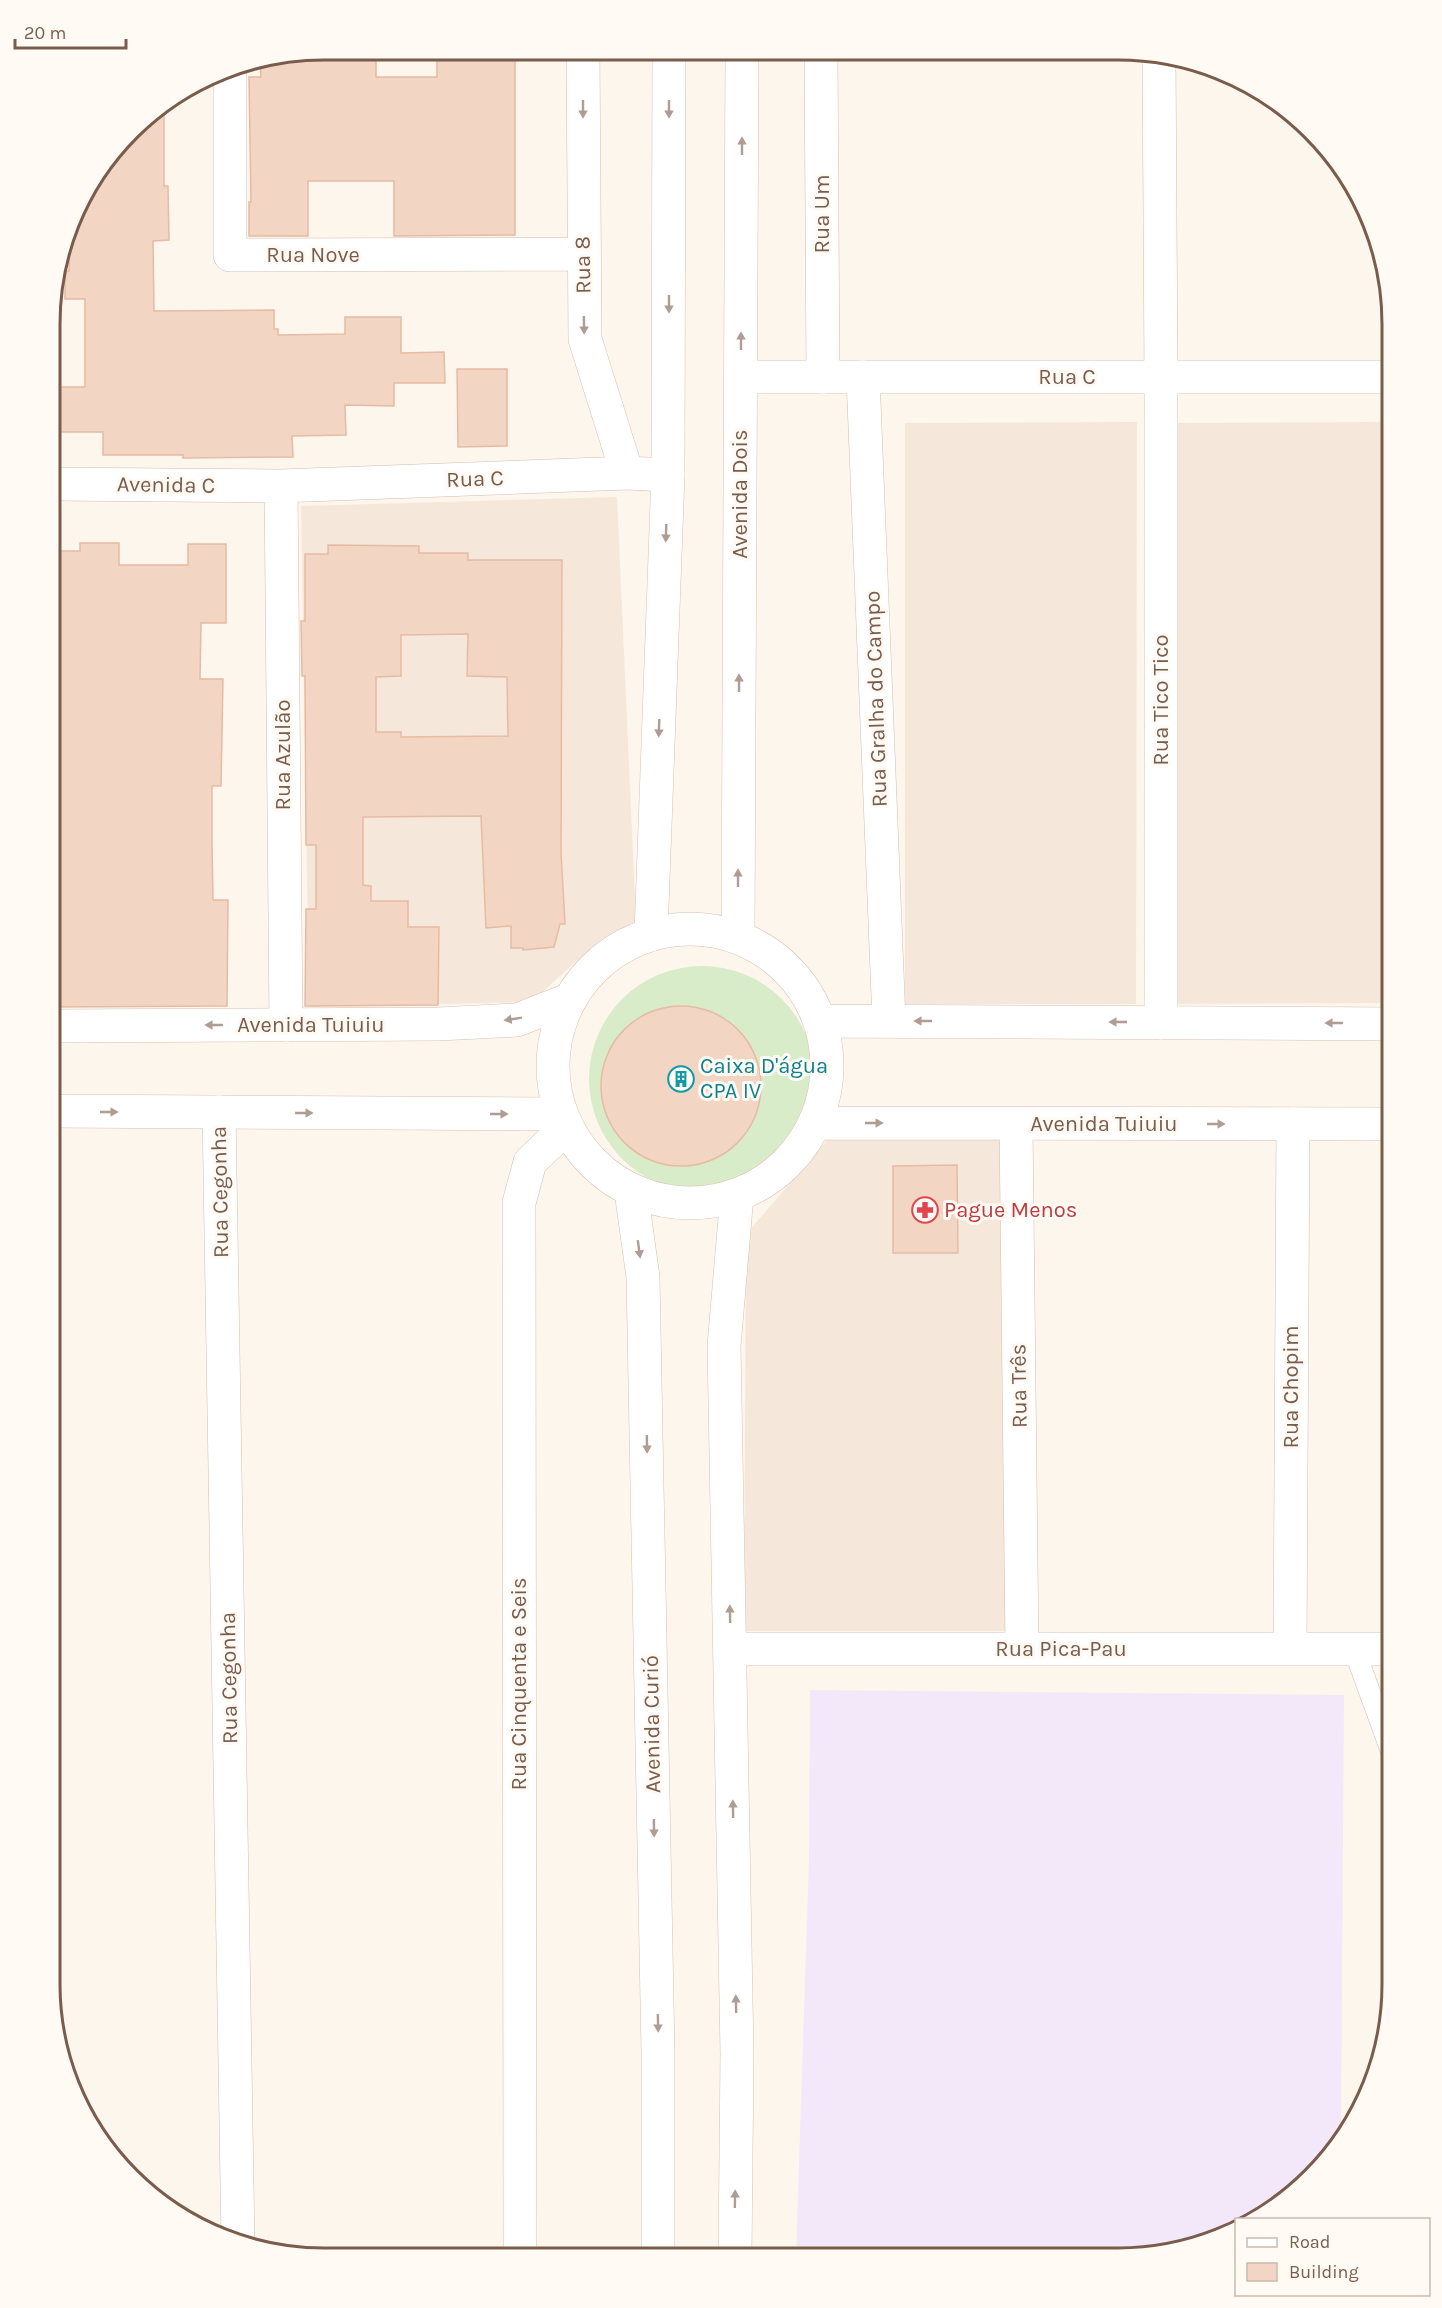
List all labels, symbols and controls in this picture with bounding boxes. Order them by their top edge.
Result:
scale bar [15,12,126,50]
text: 20 m [24,22,66,44]
one-way arrow [578,99,588,118]
one-way arrow [664,99,674,118]
one-way arrow [737,136,747,155]
street label: Rua Um [809,174,835,254]
street label: Rua 8 [569,236,597,294]
street label: Rua Nove [266,242,360,268]
one-way arrow [664,294,674,313]
one-way arrow [579,315,589,334]
one-way arrow [736,331,746,350]
street label: Rua C [1038,364,1096,390]
street label: Avenida Dois [727,429,753,559]
street label: Rua C [446,465,504,493]
street label: Avenida C [117,471,215,499]
one-way arrow [662,524,671,543]
street label: Rua Gralha do Campo [859,590,893,808]
street label: Rua Tico Tico [1148,634,1174,766]
one-way arrow [734,673,744,692]
street label: Rua Azulão [270,700,296,810]
one-way arrow [654,719,663,738]
one-way arrow [733,868,743,887]
street label: Avenida Tuiuiu [237,1012,385,1038]
one-way arrow [503,1015,522,1024]
one-way arrow [913,1016,932,1026]
one-way arrow [1108,1017,1127,1027]
one-way arrow [1324,1018,1343,1028]
one-way arrow [204,1020,223,1030]
place label: Caixa D'água CPA IV [700,1053,828,1104]
building icon: Caixa D'água CPA IV [666,1064,696,1094]
one-way arrow [100,1107,119,1117]
one-way arrow [295,1108,314,1118]
one-way arrow [490,1109,509,1119]
street label: Avenida Tuiuiu [1030,1111,1178,1137]
one-way arrow [864,1118,883,1128]
one-way arrow [1206,1119,1225,1129]
street label: Rua Cegonha [206,1126,234,1258]
pharmacy icon: Pague Menos [910,1195,940,1225]
place label: Pague Menos [944,1197,1077,1223]
one-way arrow [635,1240,644,1259]
street label: Rua Chopim [1278,1326,1304,1448]
street label: Rua Três [1005,1344,1033,1428]
one-way arrow [642,1434,651,1453]
street label: Rua Cinquenta e Seis [506,1577,532,1791]
one-way arrow [725,1605,734,1624]
street label: Rua Cegonha [215,1612,243,1744]
street label: Rua Pica-Pau [995,1636,1127,1662]
street label: Avenida Curió [638,1655,666,1793]
one-way arrow [728,1799,738,1818]
one-way arrow [649,1818,659,1837]
one-way arrow [731,1994,741,2013]
one-way arrow [653,2013,662,2032]
one-way arrow [731,2189,740,2208]
legend [1235,2218,1430,2296]
text: Road [1289,2231,1330,2253]
text: Building [1289,2261,1359,2283]

